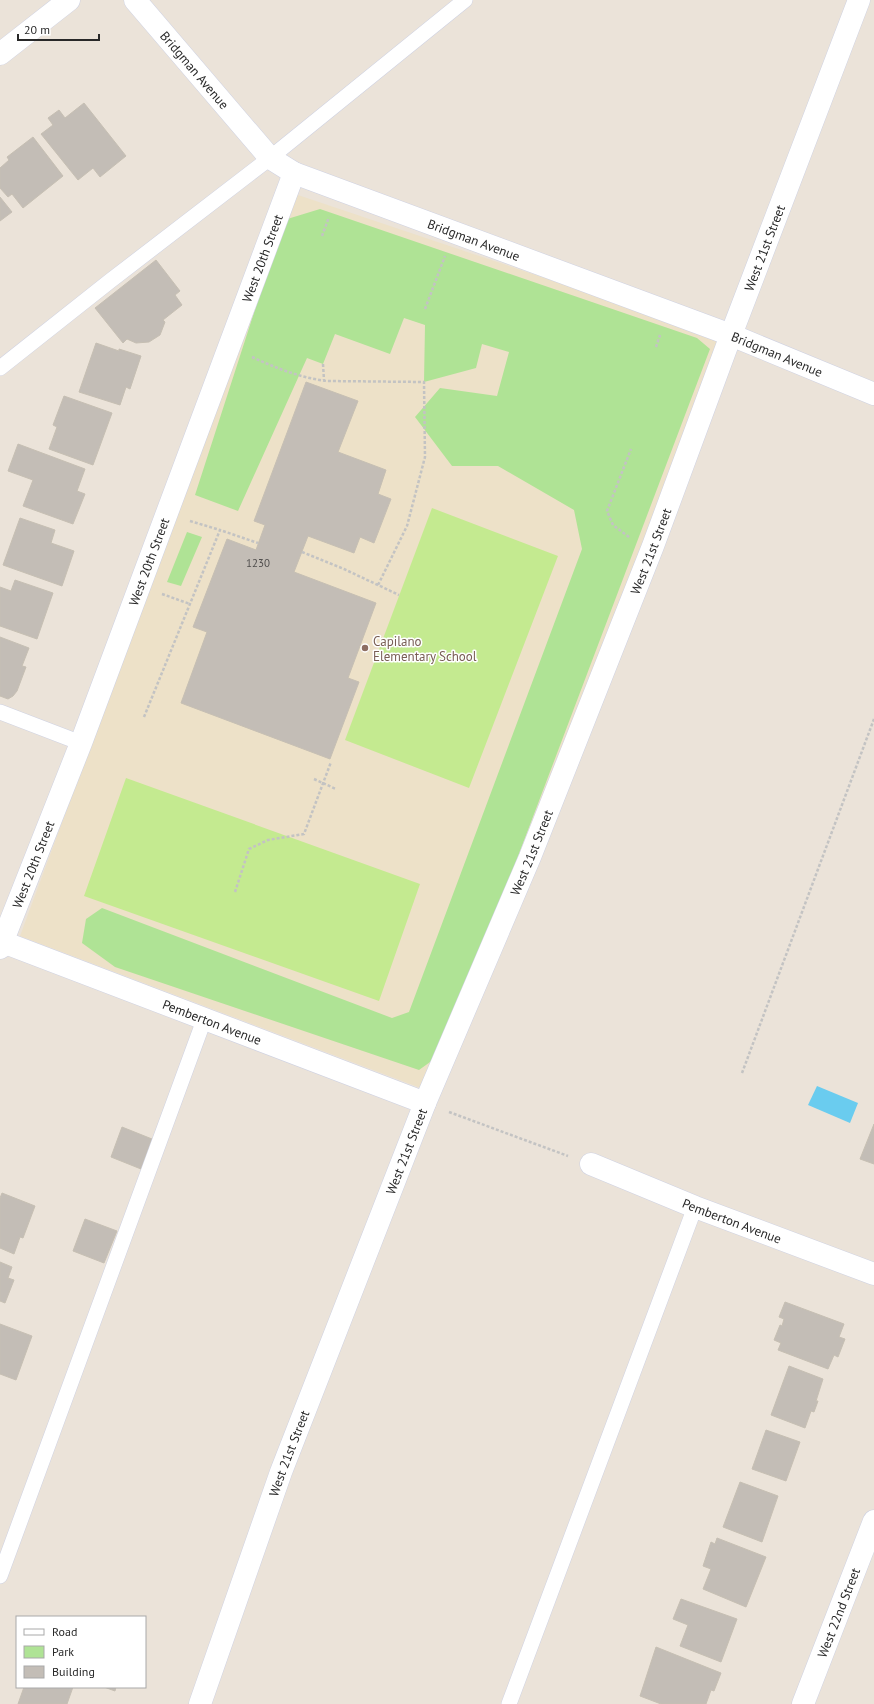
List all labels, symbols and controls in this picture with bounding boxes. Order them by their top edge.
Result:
scale bar [18,16,99,42]
text: 20 m [24,22,50,37]
street label: Bridgman Avenue [157,27,233,112]
street label: West 21st Street [740,202,789,293]
street label: West 20th Street [238,211,287,305]
street label: Bridgman Avenue [425,215,522,265]
street label: Bridgman Avenue [729,328,825,380]
street label: West 21st Street [626,505,675,597]
street label: West 20th Street [125,515,173,608]
house number: 1230 [246,556,270,570]
place label: Capilano Elementary School [373,633,477,665]
marker: Capilano Elementary School [360,643,370,653]
street label: West 21st Street [506,807,557,898]
street label: West 20th Street [8,818,58,911]
street label: Pemberton Avenue [160,995,264,1048]
street label: West 21st Street [382,1105,431,1197]
street label: Pemberton Avenue [680,1194,784,1247]
street label: West 21st Street [265,1407,313,1499]
street label: West 22nd Street [813,1565,864,1660]
legend [16,1616,146,1688]
text: Road [52,1624,77,1639]
text: Park [52,1644,74,1659]
text: Building [52,1664,95,1679]

